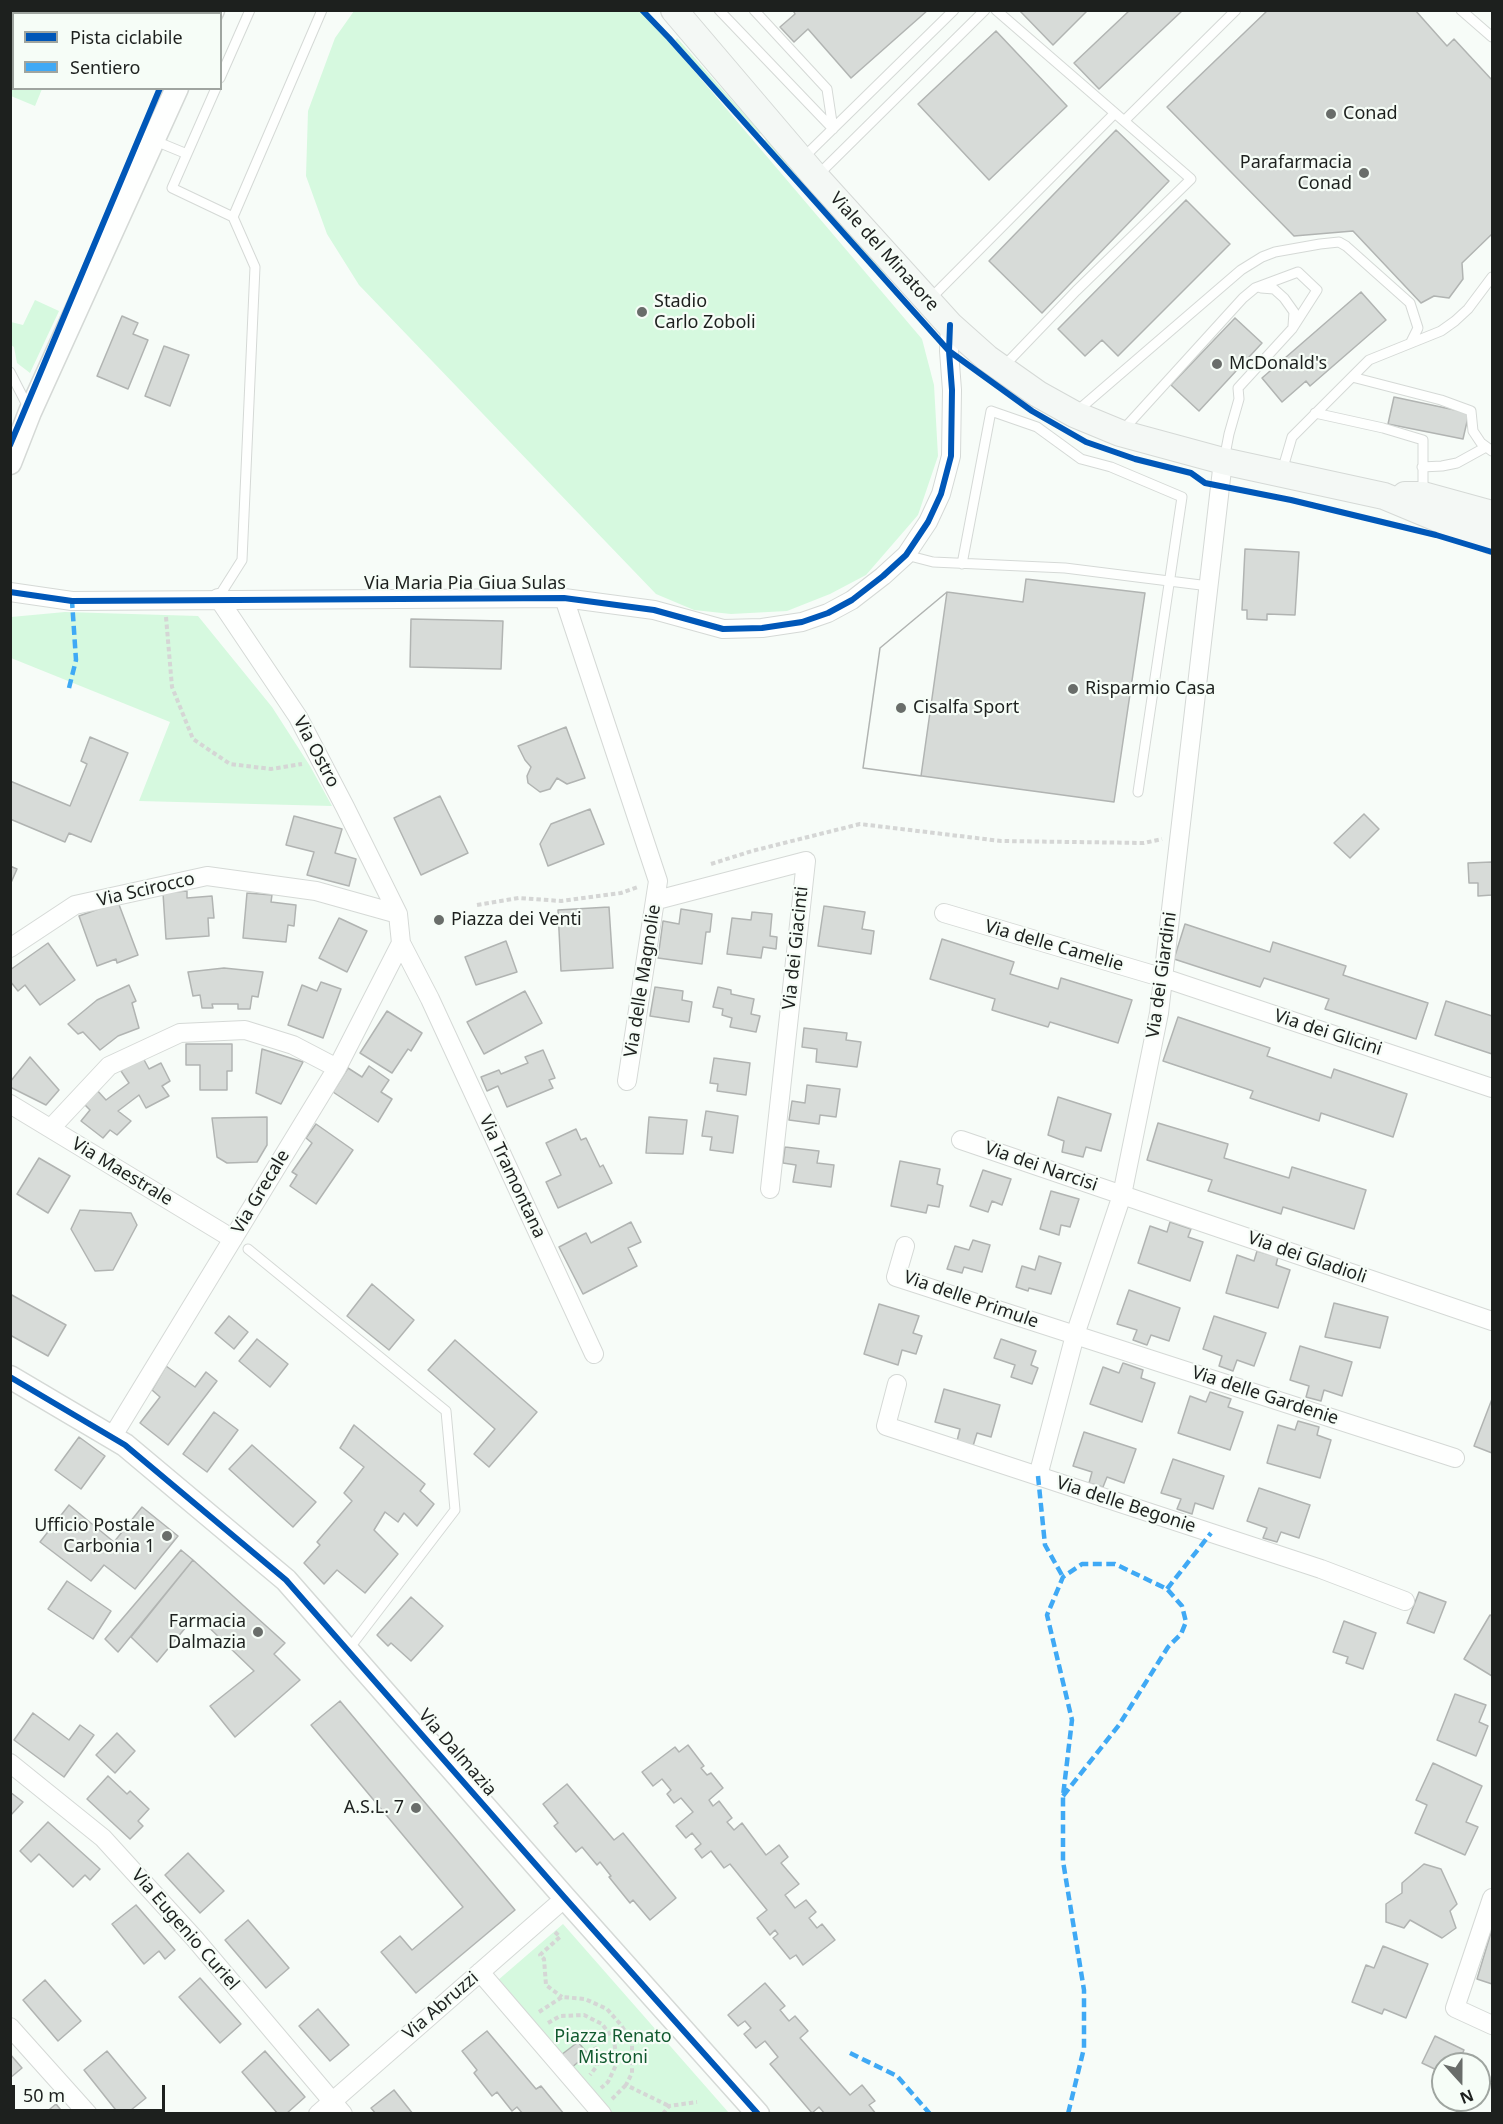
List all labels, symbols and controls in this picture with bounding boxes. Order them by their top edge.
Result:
legend [12,12,222,90]
text: Pista ciclabile [70,25,183,49]
text: Sentiero [70,55,140,79]
place label: Conad [1343,103,1398,125]
marker: Conad [1324,107,1338,121]
place label: Parafarmacia Conad [1240,152,1352,195]
marker: Parafarmacia Conad [1357,166,1371,180]
street label: Viale del Minatore [825,188,943,316]
place label: Stadio Carlo Zoboli [654,291,756,334]
marker: Stadio Carlo Zoboli [635,305,649,319]
place label: McDonald's [1229,353,1327,375]
marker: McDonald's [1210,357,1224,371]
street label: Via Maria Pia Giua Sulas [364,573,566,595]
place label: Risparmio Casa [1085,678,1215,700]
marker: Risparmio Casa [1066,682,1080,696]
place label: Cisalfa Sport [913,697,1019,719]
marker: Cisalfa Sport [894,701,908,715]
street label: Via Ostro [288,713,344,791]
street label: Via Scirocco [95,868,197,912]
street label: Via dei Giacinti [779,885,813,1011]
street label: Via delle Magnolie [620,903,666,1059]
place label: Piazza dei Venti [451,909,582,931]
street label: Via dei Giardini [1142,911,1182,1039]
marker: Piazza dei Venti [432,913,446,927]
street label: Via delle Camelie [982,916,1126,976]
street label: Via dei Glicini [1271,1005,1385,1061]
street label: Via Tramontana [474,1112,550,1242]
street label: Via Maestrale [68,1133,176,1211]
street label: Via dei Narcisi [982,1138,1100,1196]
street label: Via Grecale [228,1146,294,1238]
street label: Via dei Gladioli [1245,1228,1369,1288]
street label: Via delle Primule [901,1267,1041,1333]
street label: Via delle Gardenie [1189,1362,1341,1430]
street label: Via delle Begonie [1054,1472,1198,1538]
place label: Ufficio Postale Carbonia 1 [34,1515,155,1558]
marker: Ufficio Postale Carbonia 1 [160,1529,174,1543]
place label: Farmacia Dalmazia [168,1611,246,1654]
marker: Farmacia Dalmazia [251,1625,265,1639]
street label: Via Dalmazia [413,1705,501,1801]
place label: A.S.L. 7 [344,1797,404,1819]
marker: A.S.L. 7 [409,1801,423,1815]
street label: Via Eugenio Curiel [127,1865,243,1995]
street label: Via Abruzzi [399,1967,483,2045]
park label: Piazza Renato Mistroni [554,2026,672,2068]
north arrow [1431,2052,1491,2112]
scale bar [15,2073,168,2111]
text: 50 m [23,2083,65,2107]
text: N [1457,2084,1477,2110]

